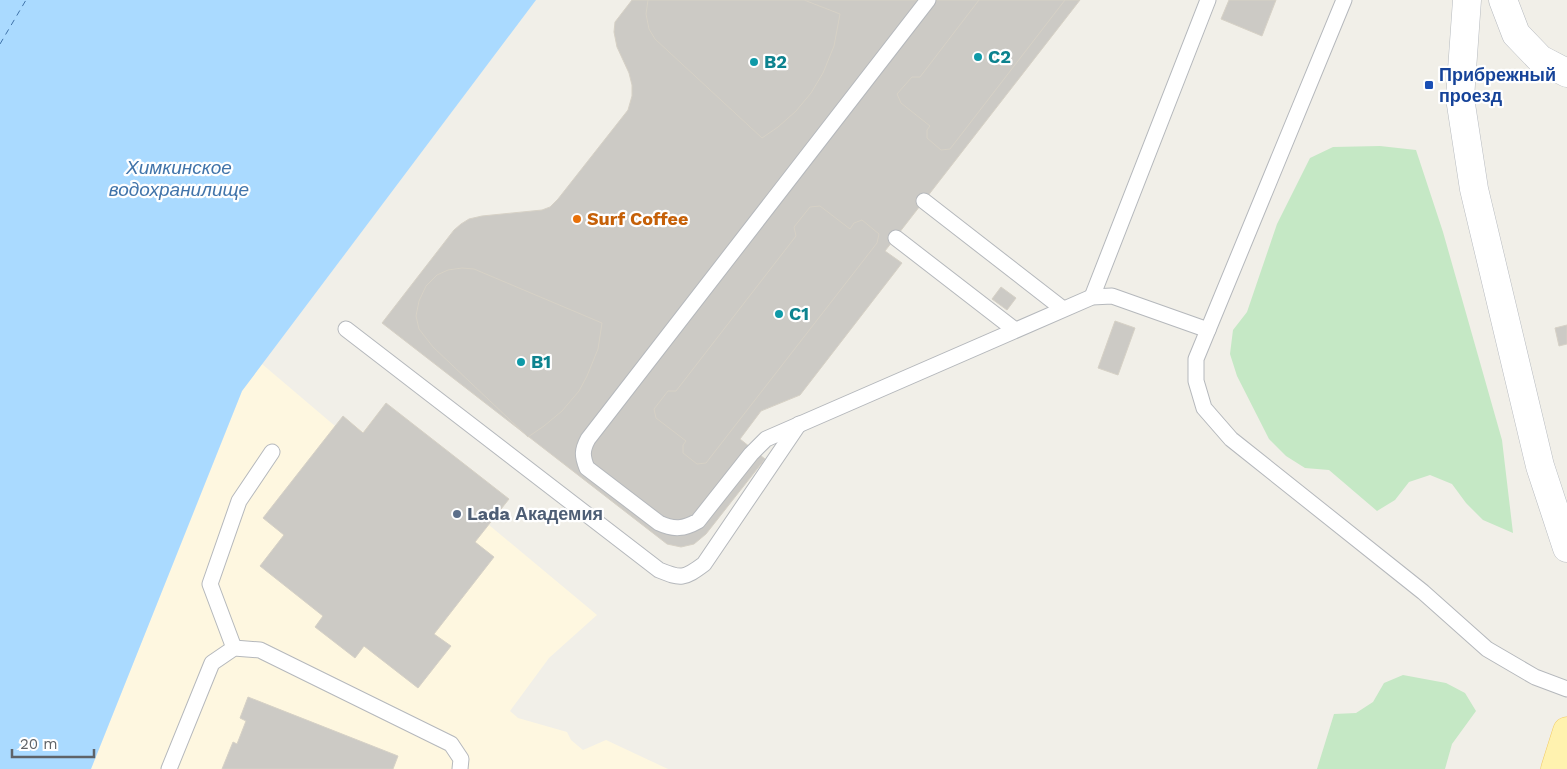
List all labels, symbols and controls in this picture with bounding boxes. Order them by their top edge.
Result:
place label: C2 [988,46,1011,67]
place label: B2 [764,51,787,72]
marker: C2 [972,51,984,63]
marker: B2 [748,56,760,68]
place label: Прибрежный проезд [1439,64,1556,106]
marker: Прибрежный проезд [1423,79,1435,91]
water label: Химкинское водохранилище [109,156,249,201]
place label: Surf Coffee [587,208,688,229]
marker: Surf Coffee [571,213,583,225]
place label: C1 [789,303,809,324]
marker: C1 [773,308,785,320]
place label: B1 [531,351,551,372]
marker: B1 [515,356,527,368]
place label: Lada Академия [467,503,603,524]
marker: Lada Академия [451,508,463,520]
scale bar [12,726,95,758]
text: 20 m [20,735,58,753]

